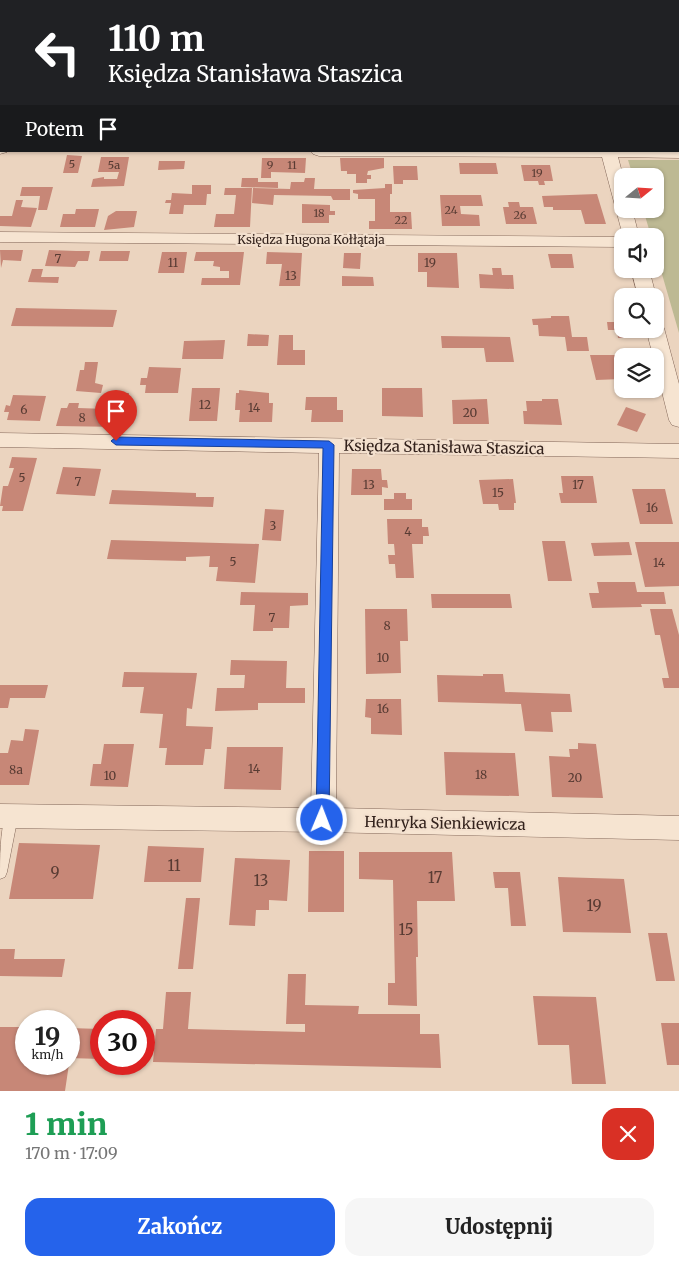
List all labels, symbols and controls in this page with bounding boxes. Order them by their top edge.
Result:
text: 110 m [108,17,205,61]
icon: left [25,20,90,85]
text: Księdza Stanisława Staszica [108,60,403,88]
icon: arrive [94,115,122,143]
text: Potem [25,117,84,141]
house number: 5 [69,157,75,171]
house number: 5a [108,158,120,172]
house number: 9 [267,158,274,172]
house number: 11 [287,158,297,172]
house number: 19 [531,166,543,180]
north arrow [614,168,664,218]
map controls [614,168,664,398]
house number: 24 [445,203,458,217]
house number: 18 [313,206,325,220]
house number: 26 [514,208,527,222]
house number: 22 [395,213,407,227]
button: sound [614,228,664,278]
street label: Księdza Hugona Kołłątaja [237,232,385,247]
house number: 7 [55,251,62,266]
house number: 11 [168,255,179,270]
house number: 19 [424,255,436,270]
house number: 13 [285,268,297,283]
button: search [614,288,664,338]
button: layers [614,348,664,398]
pin [95,390,137,441]
icon: arrive [102,397,130,425]
house number: 12 [199,397,211,412]
house number: 14 [248,400,261,415]
house number: 6 [20,402,28,417]
house number: 20 [463,405,478,420]
house number: 8 [78,410,86,425]
street label: Księdza Stanisława Staszica [343,436,545,458]
house number: 5 [18,470,26,485]
house number: 7 [75,474,82,489]
house number: 13 [363,477,375,492]
house number: 17 [572,477,584,492]
house number: 15 [492,485,504,500]
house number: 16 [646,500,658,515]
house number: 3 [270,518,277,533]
house number: 4 [404,524,412,539]
house number: 5 [229,554,237,569]
house number: 14 [653,555,666,570]
house number: 7 [269,610,276,625]
house number: 8 [383,618,391,633]
house number: 10 [377,650,390,665]
house number: 16 [377,701,389,716]
house number: 14 [248,761,261,776]
house number: 8a [9,762,23,777]
house number: 18 [475,767,487,782]
house number: 10 [104,768,117,783]
house number: 20 [568,770,583,785]
position arrow [295,793,347,845]
street label: Henryka Sienkiewicza [364,812,526,834]
house number: 11 [167,856,181,875]
house number: 9 [50,863,60,882]
house number: 17 [428,868,443,887]
house number: 13 [254,871,268,890]
house number: 19 [586,896,602,915]
house number: 15 [398,920,414,939]
speed limit sign: 30 [90,1010,155,1075]
text: 19 [35,1020,60,1052]
text: km/h [32,1047,63,1062]
text: 1 min [25,1105,107,1143]
button: close [602,1108,654,1160]
text: 170 m · 17:09 [25,1143,118,1163]
button: Zakończ [25,1198,335,1256]
button: Udostępnij [345,1198,654,1256]

